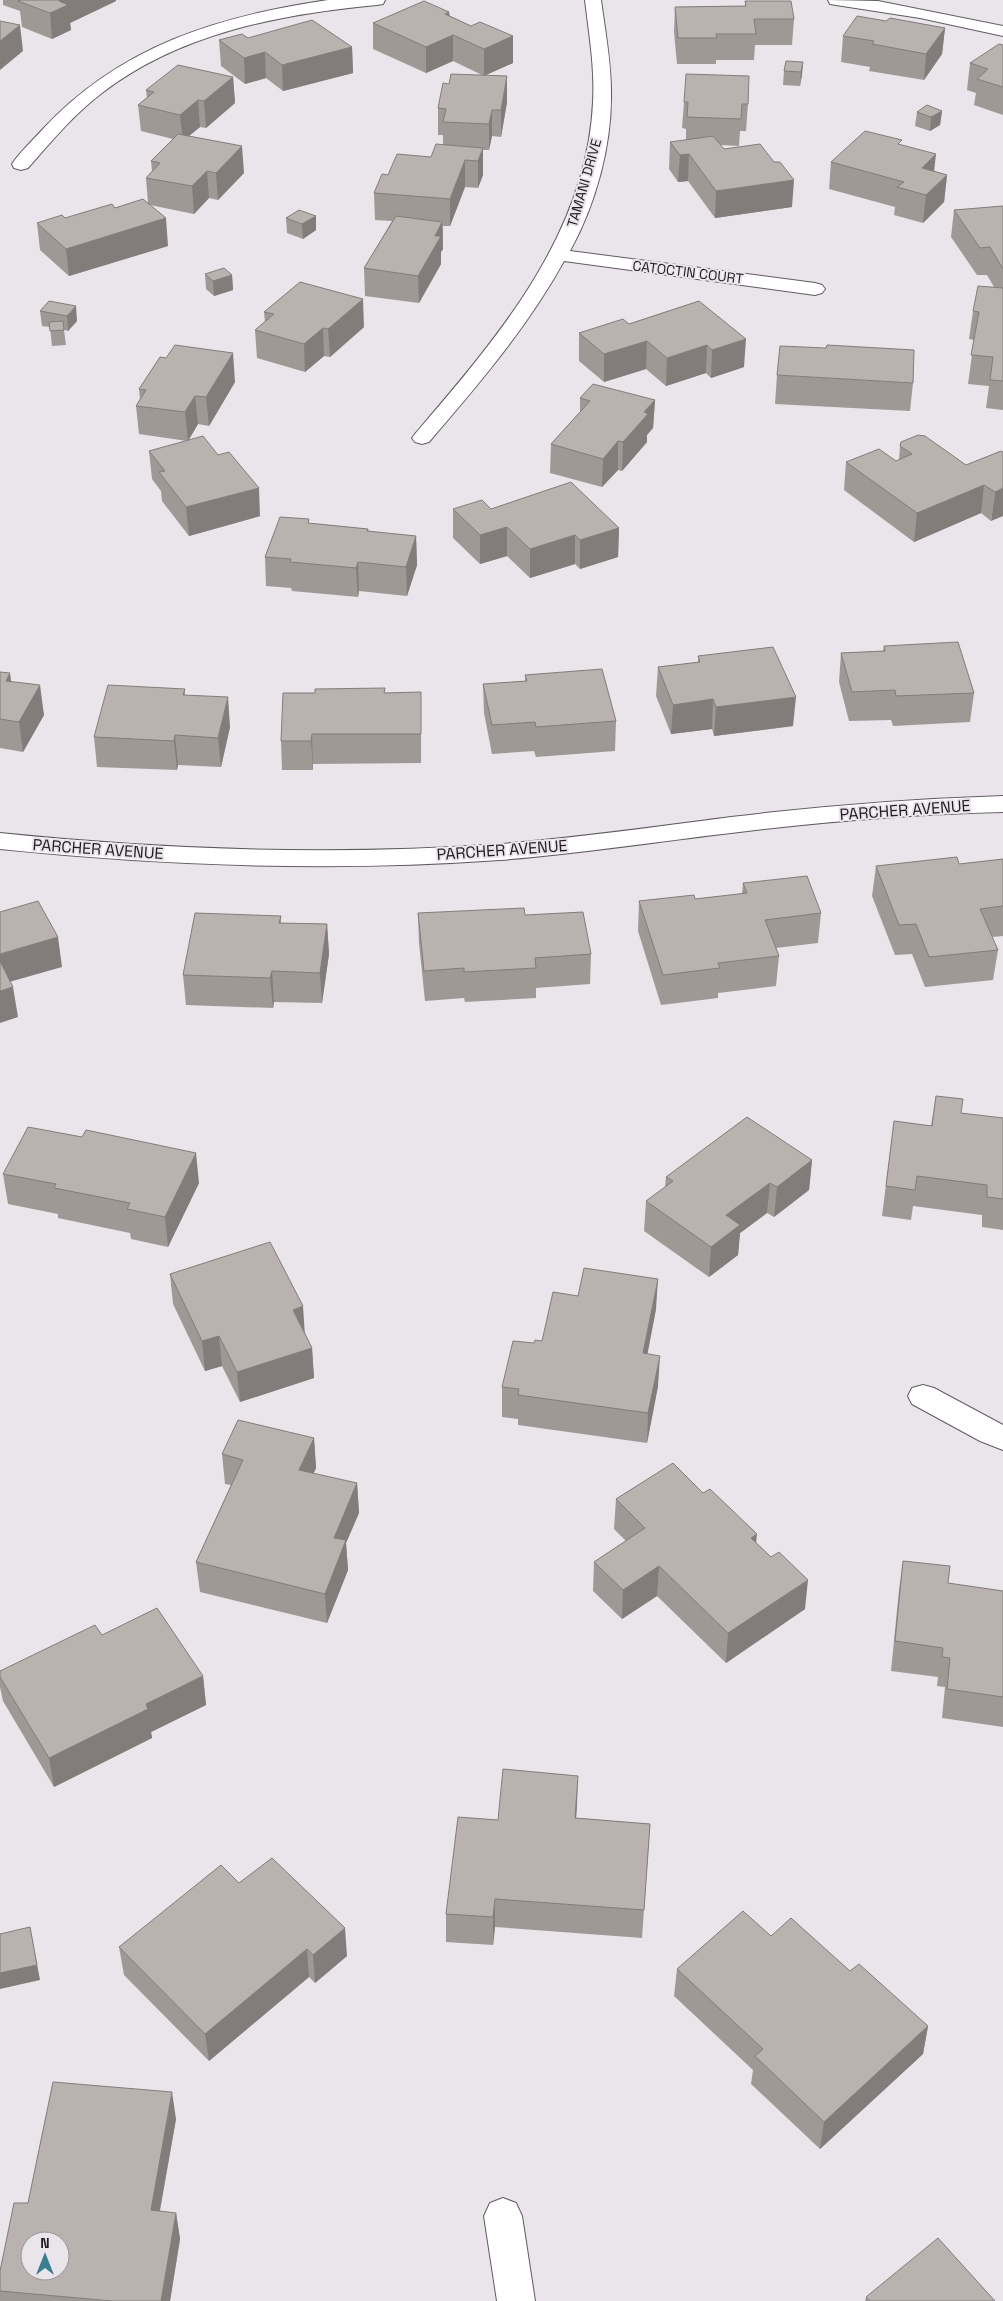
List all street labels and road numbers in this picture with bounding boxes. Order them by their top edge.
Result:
street label: TAMANI DRIVE [563,137,605,229]
street label: CATOCTIN COURT [631,256,745,288]
street label: PARCHER AVENUE [839,795,971,825]
street label: PARCHER AVENUE [32,834,164,864]
street label: PARCHER AVENUE [436,835,568,865]

